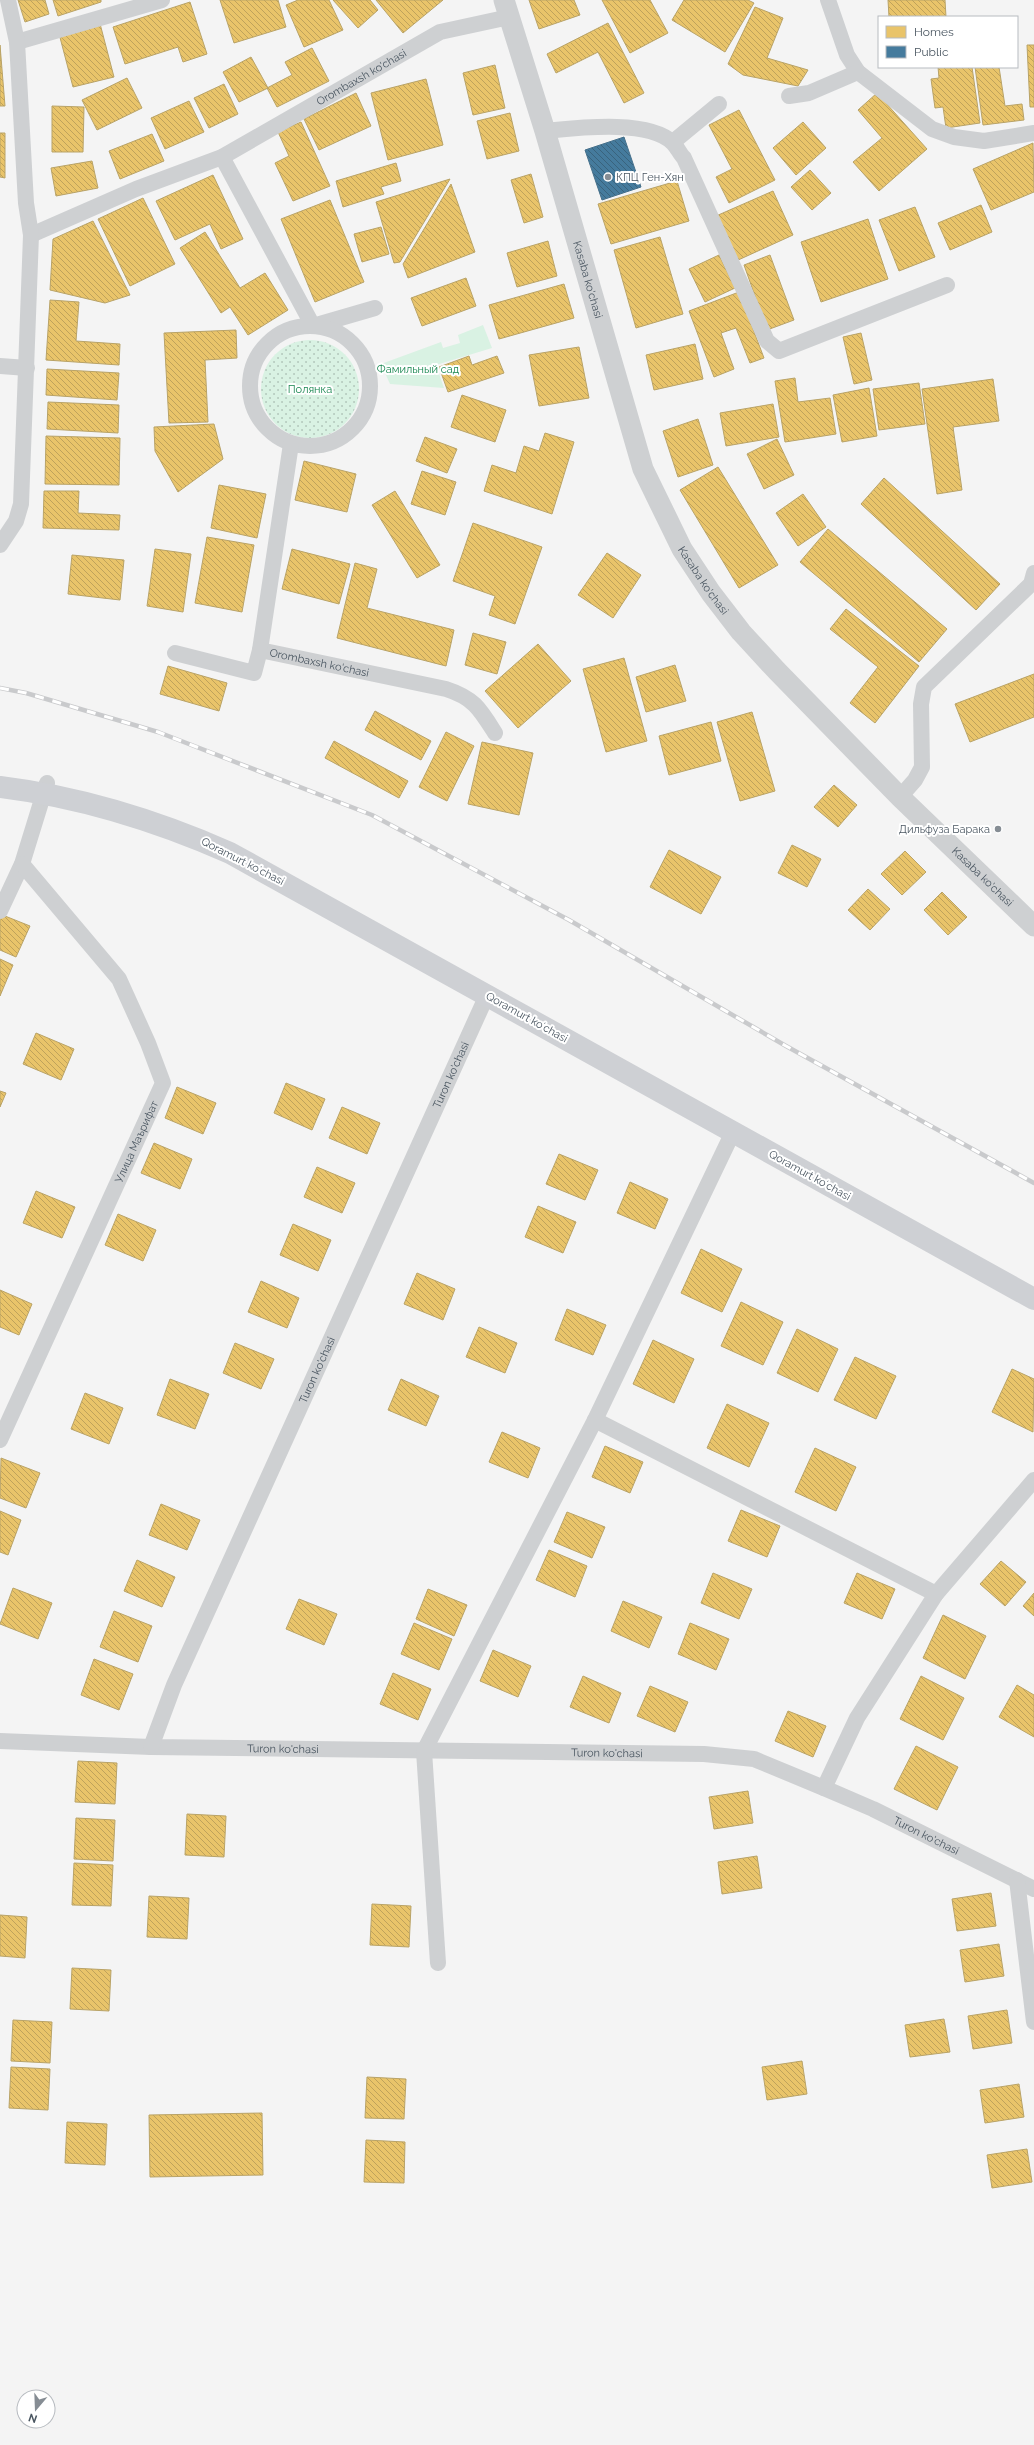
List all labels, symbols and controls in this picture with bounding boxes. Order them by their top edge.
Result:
legend [878,16,1018,68]
text: Homes [914,25,954,39]
text: Public [914,45,949,59]
street label: Orombaxsh ko'chasi [314,47,409,108]
place label: КПЦ Ген-Хян [616,171,684,184]
marker: КПЦ Ген-Хян [603,172,613,182]
street label: Kasaba ko'chasi [570,240,605,320]
park label: Фамильный сад [377,363,460,376]
park label: Полянка [288,383,332,396]
street label: Kasaba ko'chasi [675,544,731,617]
street label: Orombaxsh ko'chasi [268,646,370,680]
place label: Дильфуза Барака [899,823,990,836]
marker: Дильфуза Барака [993,824,1003,834]
street label: Qoramurt koʻchasi [199,835,287,888]
street label: Kasaba ko'chasi [949,845,1016,909]
street label: Qoramurt koʻchasi [484,990,570,1045]
street label: Turon ko'chasi [430,1040,472,1111]
street label: Улица Маърифат [112,1098,161,1185]
street label: Qoramurt koʻchasi [767,1148,853,1203]
street label: Turon ko'chasi [297,1335,338,1406]
street label: Turon ko'chasi [247,1742,319,1756]
street label: Turon ko'chasi [571,1746,643,1760]
street label: Turon ko'chasi [891,1814,961,1858]
north arrow [16,2389,56,2429]
text: N [27,2410,39,2425]

